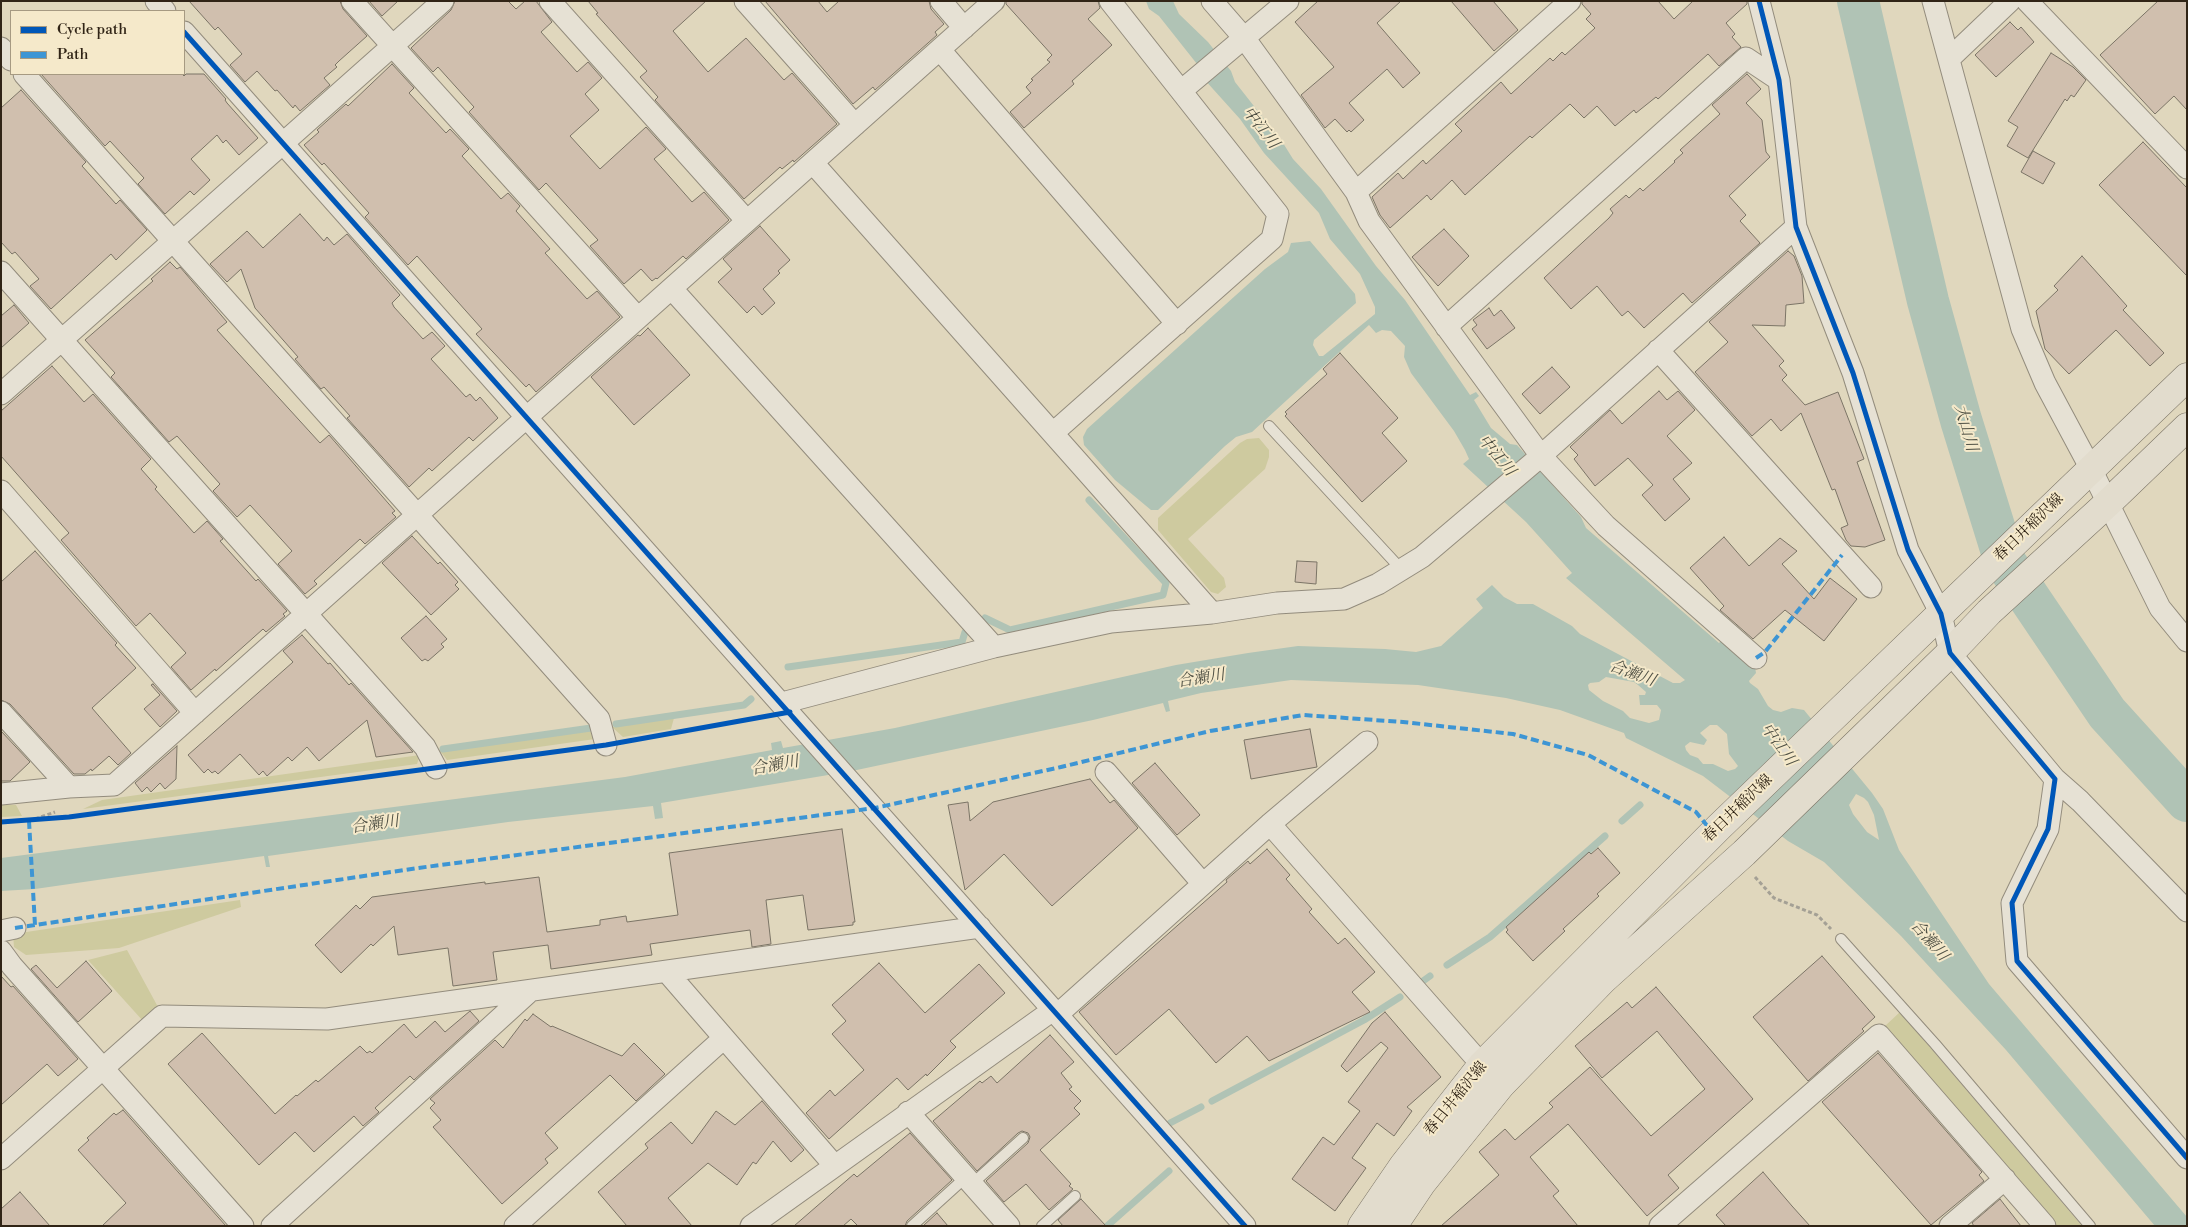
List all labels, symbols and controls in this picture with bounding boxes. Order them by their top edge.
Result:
legend [10,10,185,75]
text: Cycle path [57,20,127,39]
text: Path [57,45,89,64]
water label: 中江川 [1238,103,1282,153]
water label: 大山川 [1949,402,1981,454]
water label: 中江川 [1473,431,1519,481]
street label: 春日井稲沢線 [1990,490,2068,566]
water label: 合瀬川 [1606,657,1658,691]
water label: 合瀬川 [1176,666,1226,692]
water label: 中江川 [1756,720,1800,770]
water label: 合瀬川 [750,752,800,780]
street label: 春日井稲沢線 [1699,771,1777,847]
water label: 合瀬川 [350,812,400,838]
water label: 合瀬川 [1906,917,1952,965]
street label: 春日井稲沢線 [1421,1058,1491,1140]

